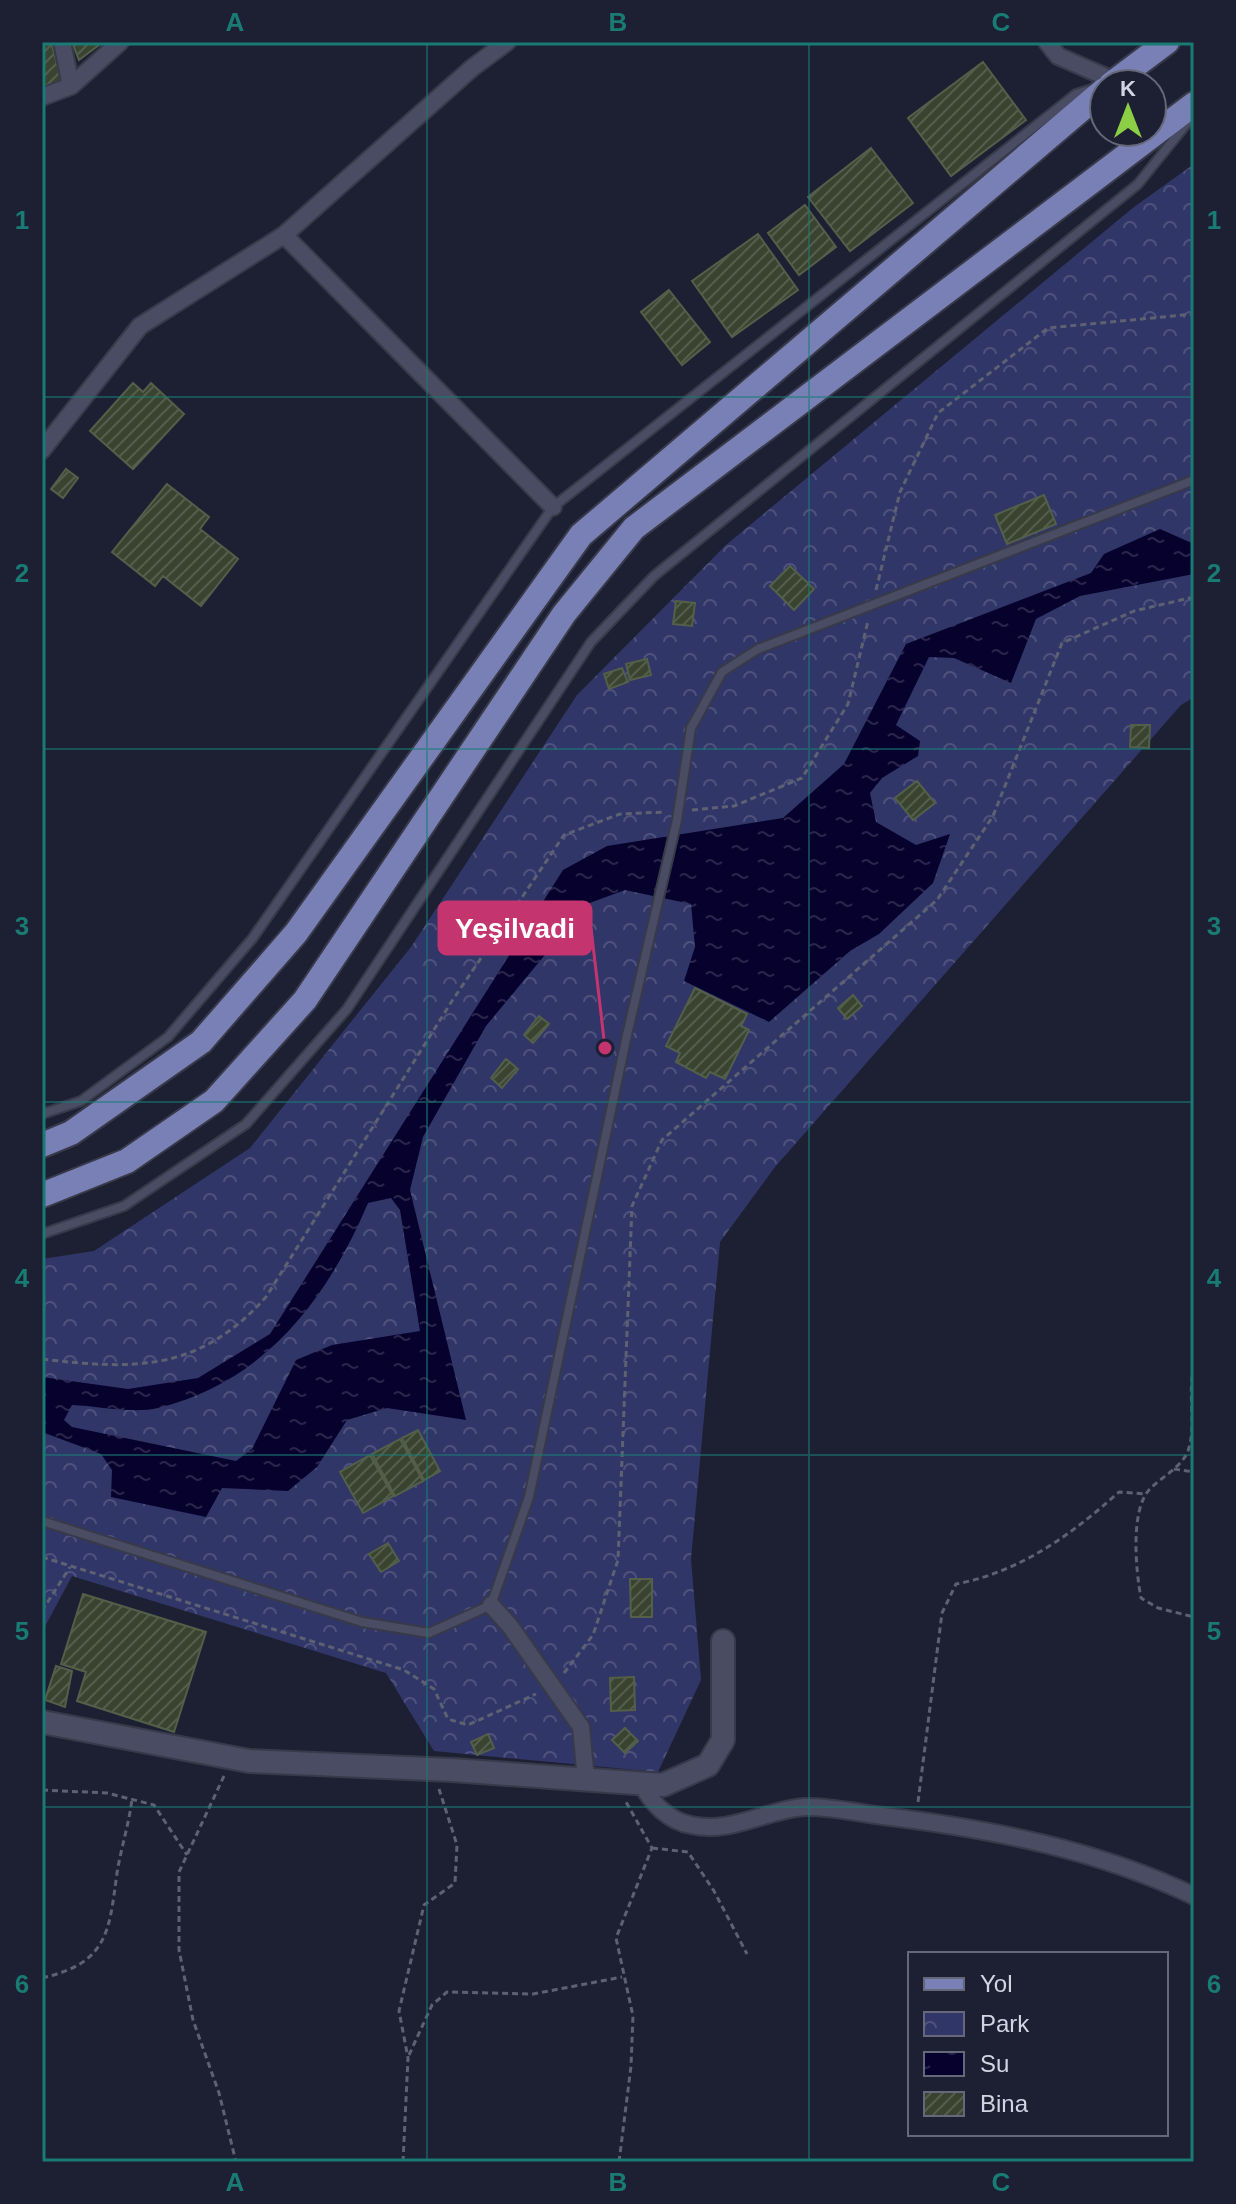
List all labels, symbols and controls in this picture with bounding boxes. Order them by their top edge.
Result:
text: A [226,7,245,37]
text: B [609,7,627,37]
text: C [992,7,1011,37]
north arrow [1088,68,1168,148]
text: K [1120,76,1136,101]
text: 1 [15,205,29,235]
text: 1 [1207,205,1221,235]
text: 2 [15,558,29,588]
text: 2 [1207,558,1221,588]
callout: Yeşilvadi [439,902,591,954]
text: 3 [15,911,29,941]
text: 3 [1207,911,1221,941]
text: Yeşilvadi [455,913,575,944]
text: 4 [15,1263,30,1293]
text: 4 [1207,1263,1222,1293]
text: 5 [15,1616,29,1646]
text: 5 [1207,1616,1221,1646]
legend [908,1952,1168,2136]
text: 6 [15,1969,29,1999]
text: 6 [1207,1969,1221,1999]
text: Yol [980,1970,1012,1997]
text: Park [980,2010,1030,2037]
text: Su [980,2050,1009,2077]
text: Bina [980,2090,1029,2117]
text: A [226,2167,245,2197]
text: B [609,2167,627,2197]
text: C [992,2167,1011,2197]

